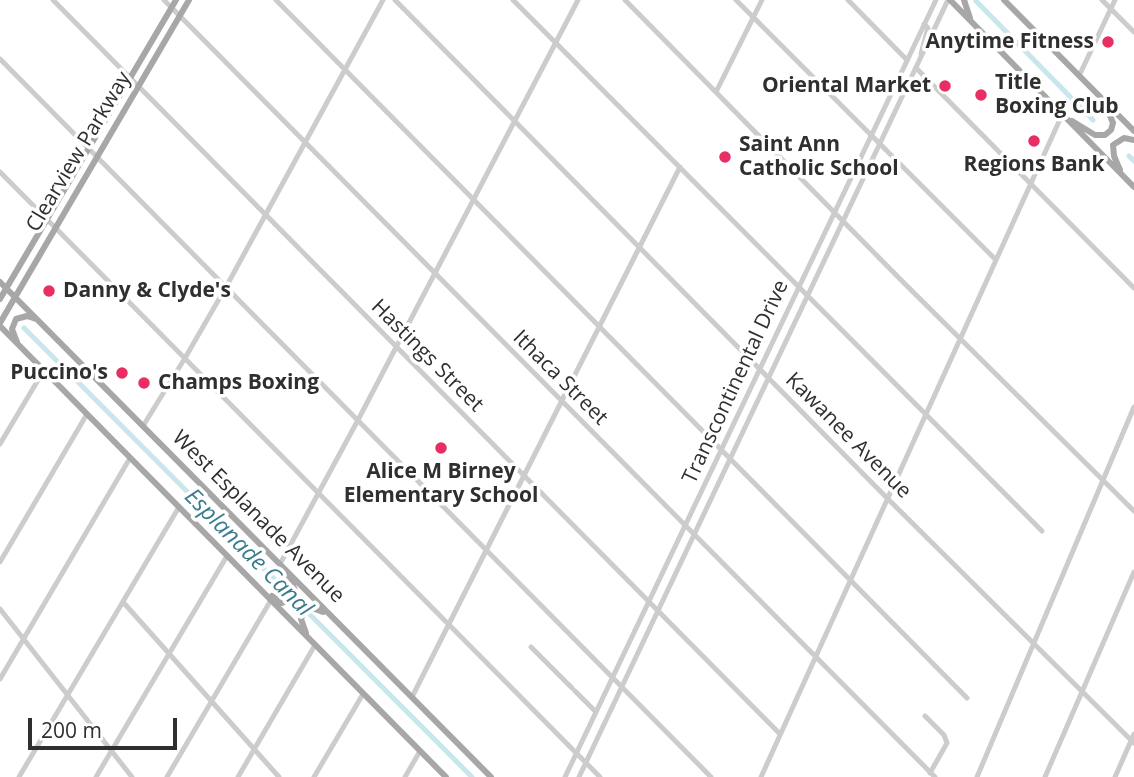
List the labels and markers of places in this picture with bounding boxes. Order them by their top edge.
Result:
place label: Anytime Fitness [926,29,1094,55]
marker: Anytime Fitness [1100,34,1116,50]
place label: Title Boxing Club [995,70,1119,120]
place label: Oriental Market [762,73,931,99]
marker: Oriental Market [937,78,953,94]
marker: Title Boxing Club [973,87,989,103]
place label: Saint Ann Catholic School [739,132,899,182]
marker: Regions Bank [1026,133,1042,149]
marker: Saint Ann Catholic School [717,149,733,165]
place label: Regions Bank [964,152,1104,178]
place label: Danny & Clyde's [63,278,231,304]
marker: Danny & Clyde's [41,283,57,299]
place label: Puccino's [10,360,108,386]
marker: Puccino's [114,365,130,381]
place label: Champs Boxing [158,370,319,396]
marker: Champs Boxing [136,375,152,391]
marker: Alice M Birney Elementary School [433,440,449,456]
place label: Alice M Birney Elementary School [344,459,538,509]

